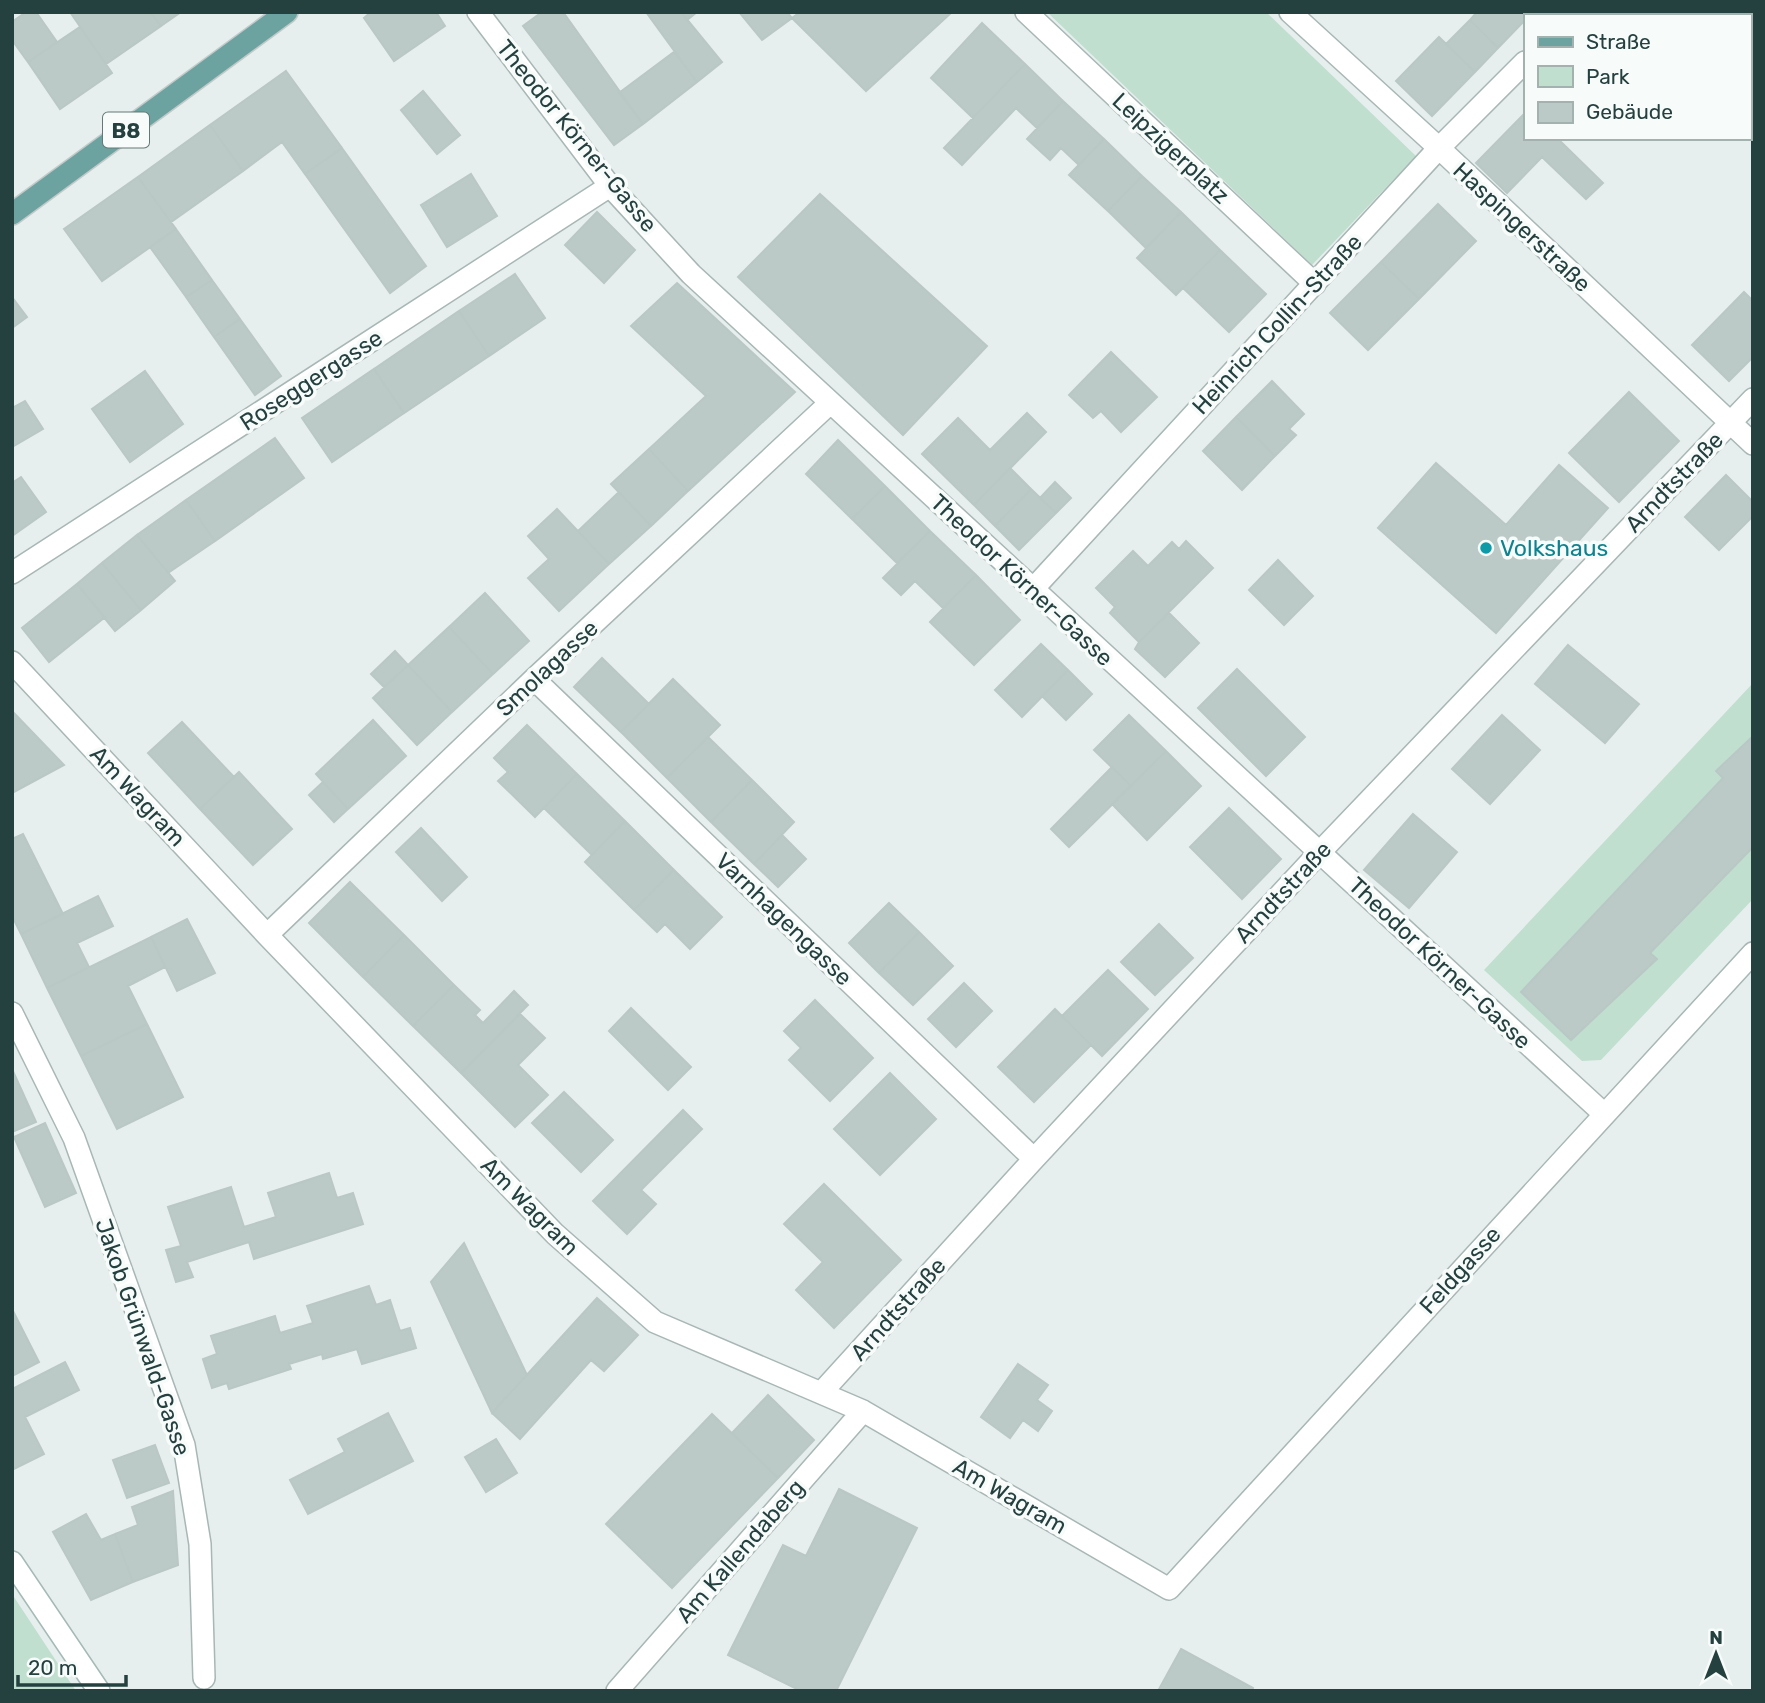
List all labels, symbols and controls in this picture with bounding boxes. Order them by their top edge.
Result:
legend [1524,14,1751,140]
text: Straße [1586,29,1651,54]
street label: Theodor Körner-Gasse [491,34,663,238]
text: Park [1586,64,1630,89]
street label: Leipzigerplatz [1107,87,1235,209]
text: Gebäude [1586,99,1673,124]
road number: B8 [103,113,149,148]
street label: Haspingerstraße [1447,156,1597,298]
street label: Heinrich Collin-Straße [1186,228,1368,420]
street label: Roseggergasse [234,324,388,436]
street label: Arndtstraße [1619,426,1729,538]
street label: Theodor Körner-Gasse [925,488,1119,672]
place label: Volkshaus [1500,534,1608,562]
marker: Volkshaus [1478,540,1494,556]
street label: Smolagasse [490,614,604,722]
street label: Am Wagram [84,740,192,852]
street label: Arndtstraße [1229,835,1337,949]
street label: Varnhagengasse [710,847,858,991]
street label: Theodor Körner-Gasse [1343,871,1537,1055]
street label: Am Wagram [475,1151,585,1261]
street label: Jakob Grünwald-Gasse [89,1215,197,1459]
street label: Feldgasse [1413,1220,1507,1320]
street label: Arndtstraße [844,1252,952,1366]
street label: Am Wagram [948,1452,1072,1540]
street label: Am Kallendaberg [670,1474,810,1628]
north arrow [1681,1619,1751,1689]
text: N [1709,1626,1723,1649]
scale bar [18,1644,126,1688]
text: 20 m [28,1655,77,1680]

